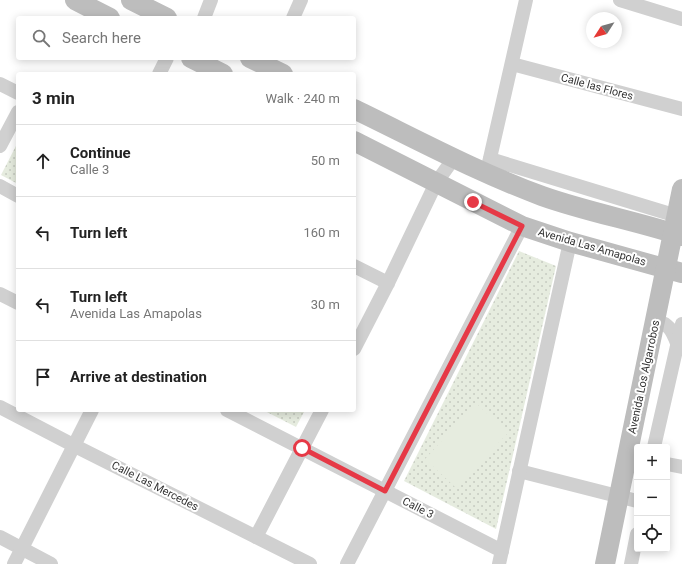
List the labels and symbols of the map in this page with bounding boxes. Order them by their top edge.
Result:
north arrow [586,12,622,48]
street label: Calle las Flores [559,71,635,103]
route end [464,193,482,211]
street label: Avenida Las Amapolas [537,225,648,269]
street label: Avenida Los Algarrobos [626,319,662,435]
route start [293,439,311,457]
street label: Calle Las Mercedes [109,458,201,514]
street label: Calle 3 [400,495,436,521]

